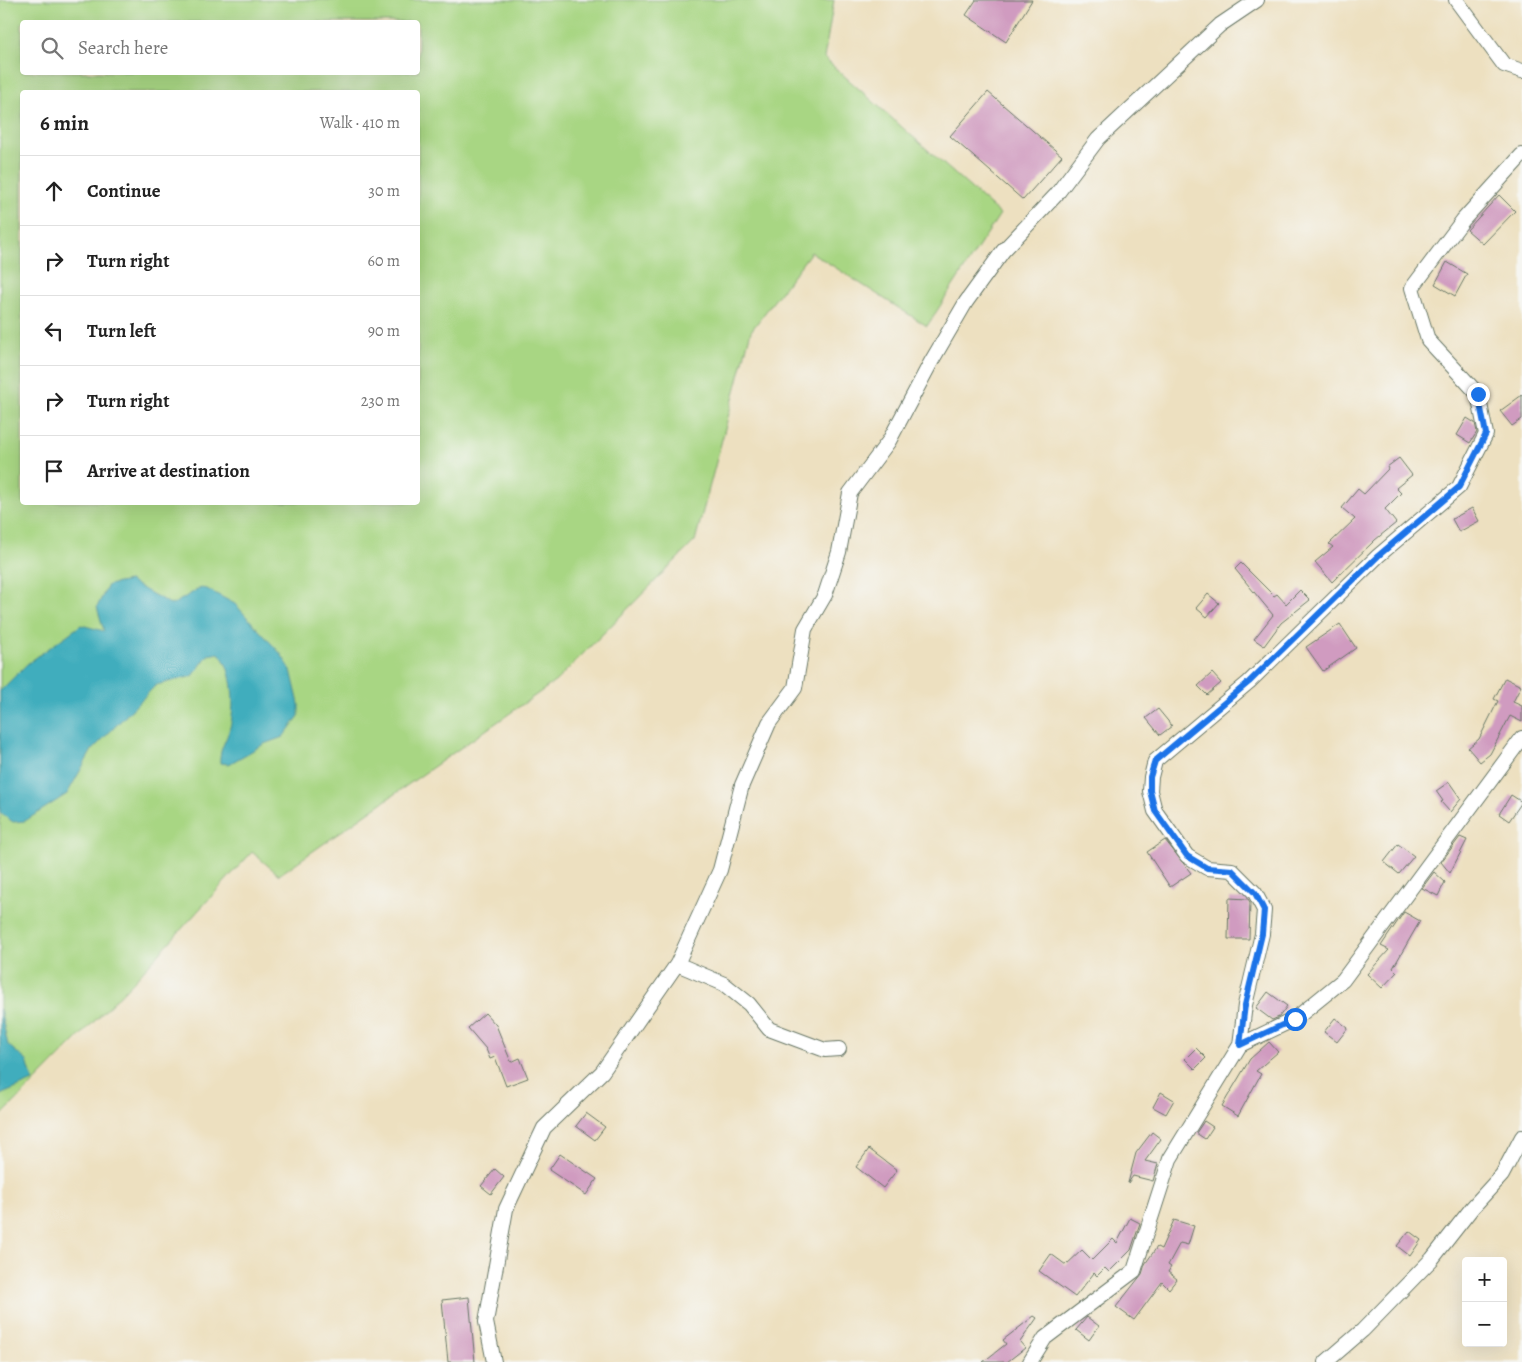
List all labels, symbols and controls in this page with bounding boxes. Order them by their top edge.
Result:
search box [20,20,420,75]
icon: search [38,34,66,62]
text: Search here [78,35,168,61]
text: 6 min [40,109,89,137]
text: Walk · 410 m [320,112,400,134]
icon: ahead [40,177,68,205]
text: Continue [87,178,161,204]
text: 30 m [368,180,400,202]
icon: right [40,247,68,275]
text: Turn right [87,248,169,274]
text: 60 m [368,250,400,272]
icon: left [40,317,68,345]
text: Turn left [87,318,156,344]
text: 90 m [368,320,400,342]
route end [1467,383,1490,406]
icon: right [40,387,68,415]
text: Turn right [87,388,169,414]
text: 230 m [361,390,400,412]
icon: arrive [40,457,68,485]
text: Arrive at destination [87,458,250,484]
route start [1284,1008,1307,1031]
map controls [1462,1257,1507,1347]
button: + [1462,1257,1507,1302]
button: − [1462,1302,1507,1347]

